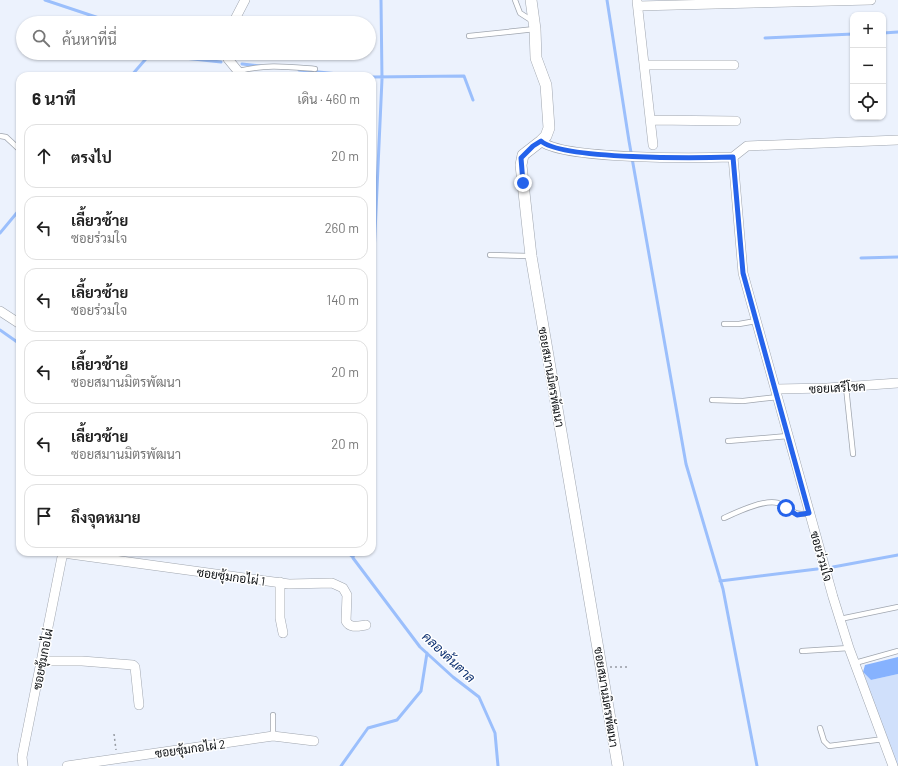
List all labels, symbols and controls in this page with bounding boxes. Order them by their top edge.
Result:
map controls [850,12,886,120]
button: + [850,12,886,48]
search box [16,16,376,60]
icon: search [30,27,52,49]
text: ค้นหาที่นี่ [62,30,117,48]
button: − [850,48,886,84]
button: locate [850,84,886,120]
text: 6 นาที [32,88,76,108]
text: เดิน · 460 m [298,91,360,107]
icon: ahead [33,145,55,167]
text: ตรงไป [71,148,112,166]
text: 20 m [331,148,359,164]
route end [514,174,532,192]
text: เลี้ยวซ้าย [71,211,128,229]
icon: left [33,217,55,239]
text: 260 m [325,220,359,236]
text: ซอยร่วมใจ [71,230,127,246]
text: เลี้ยวซ้าย [71,283,128,301]
icon: left [33,289,55,311]
text: 140 m [327,292,359,308]
text: ซอยร่วมใจ [71,302,127,318]
street label: ซอยสมานมิตรพัฒนา [536,326,568,428]
text: เลี้ยวซ้าย [71,355,128,373]
icon: left [33,361,55,383]
text: 20 m [331,364,359,380]
text: ซอยสมานมิตรพัฒนา [71,374,181,390]
street label: ซอยเสรีโชค [808,379,866,395]
text: เลี้ยวซ้าย [71,427,128,445]
icon: left [33,433,55,455]
text: 20 m [331,436,359,452]
text: ซอยสมานมิตรพัฒนา [71,446,181,462]
route start [777,499,795,517]
icon: arrive [33,505,55,527]
text: ถึงจุดหมาย [71,508,141,526]
street label: ซอยร่วมใจ [808,529,836,583]
street label: ซอยซุ้มกอไผ่ 1 [196,564,266,591]
street label: ซอยซุ้มกอไผ่ [29,627,58,691]
water label: คลองต้นตาล [419,628,479,686]
street label: ซอยสมานมิตรพัฒนา [592,646,622,748]
street label: ซอยซุ้มกอไผ่ 2 [154,736,227,763]

